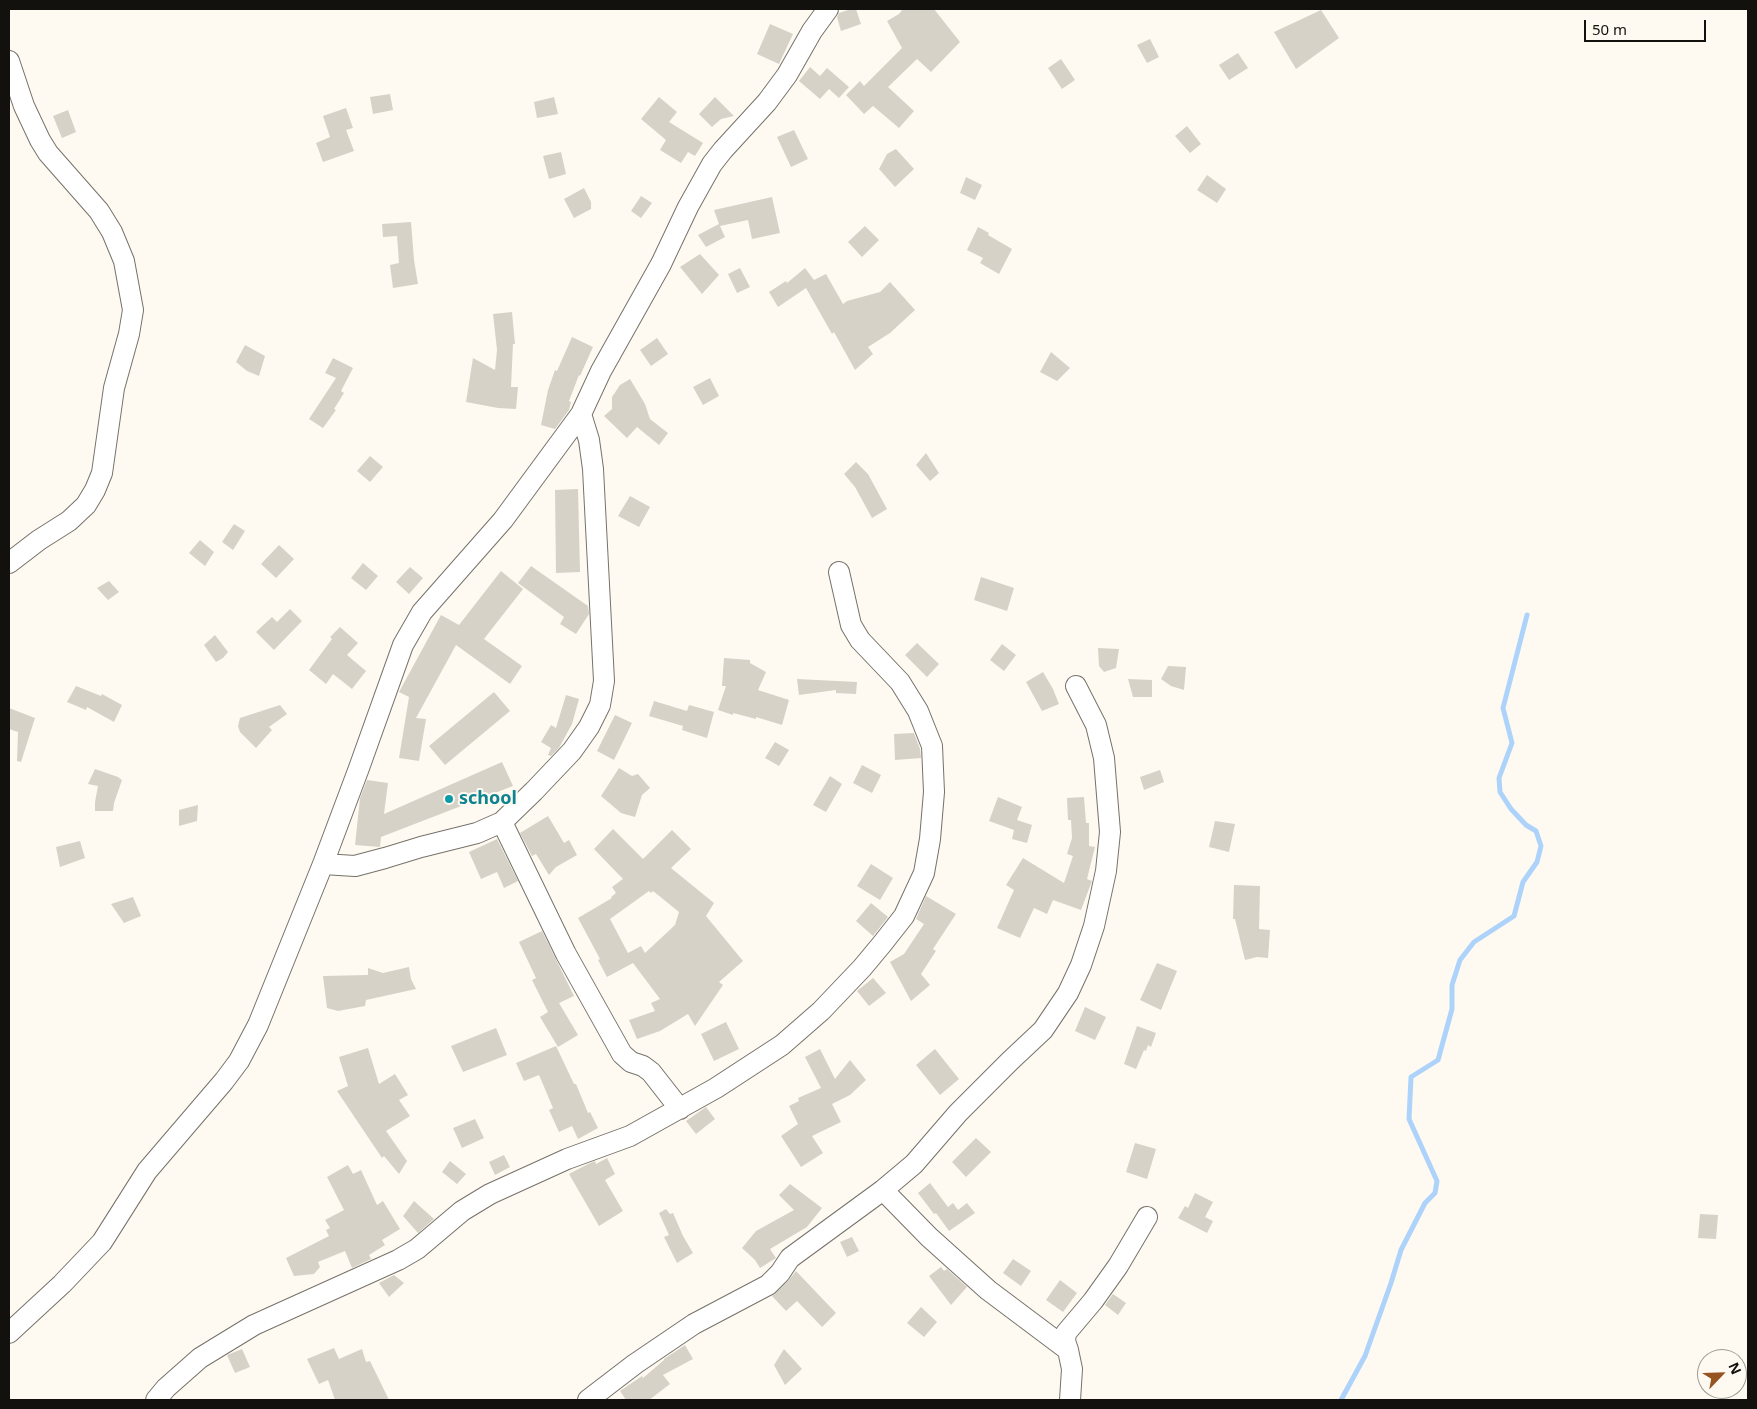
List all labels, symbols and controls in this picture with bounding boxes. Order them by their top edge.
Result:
scale bar [1587,10,1710,42]
text: 50 m [1592,19,1627,39]
place label: school [459,788,517,810]
marker: school [443,793,455,805]
north arrow [1697,1349,1747,1399]
text: N [1724,1359,1746,1377]

